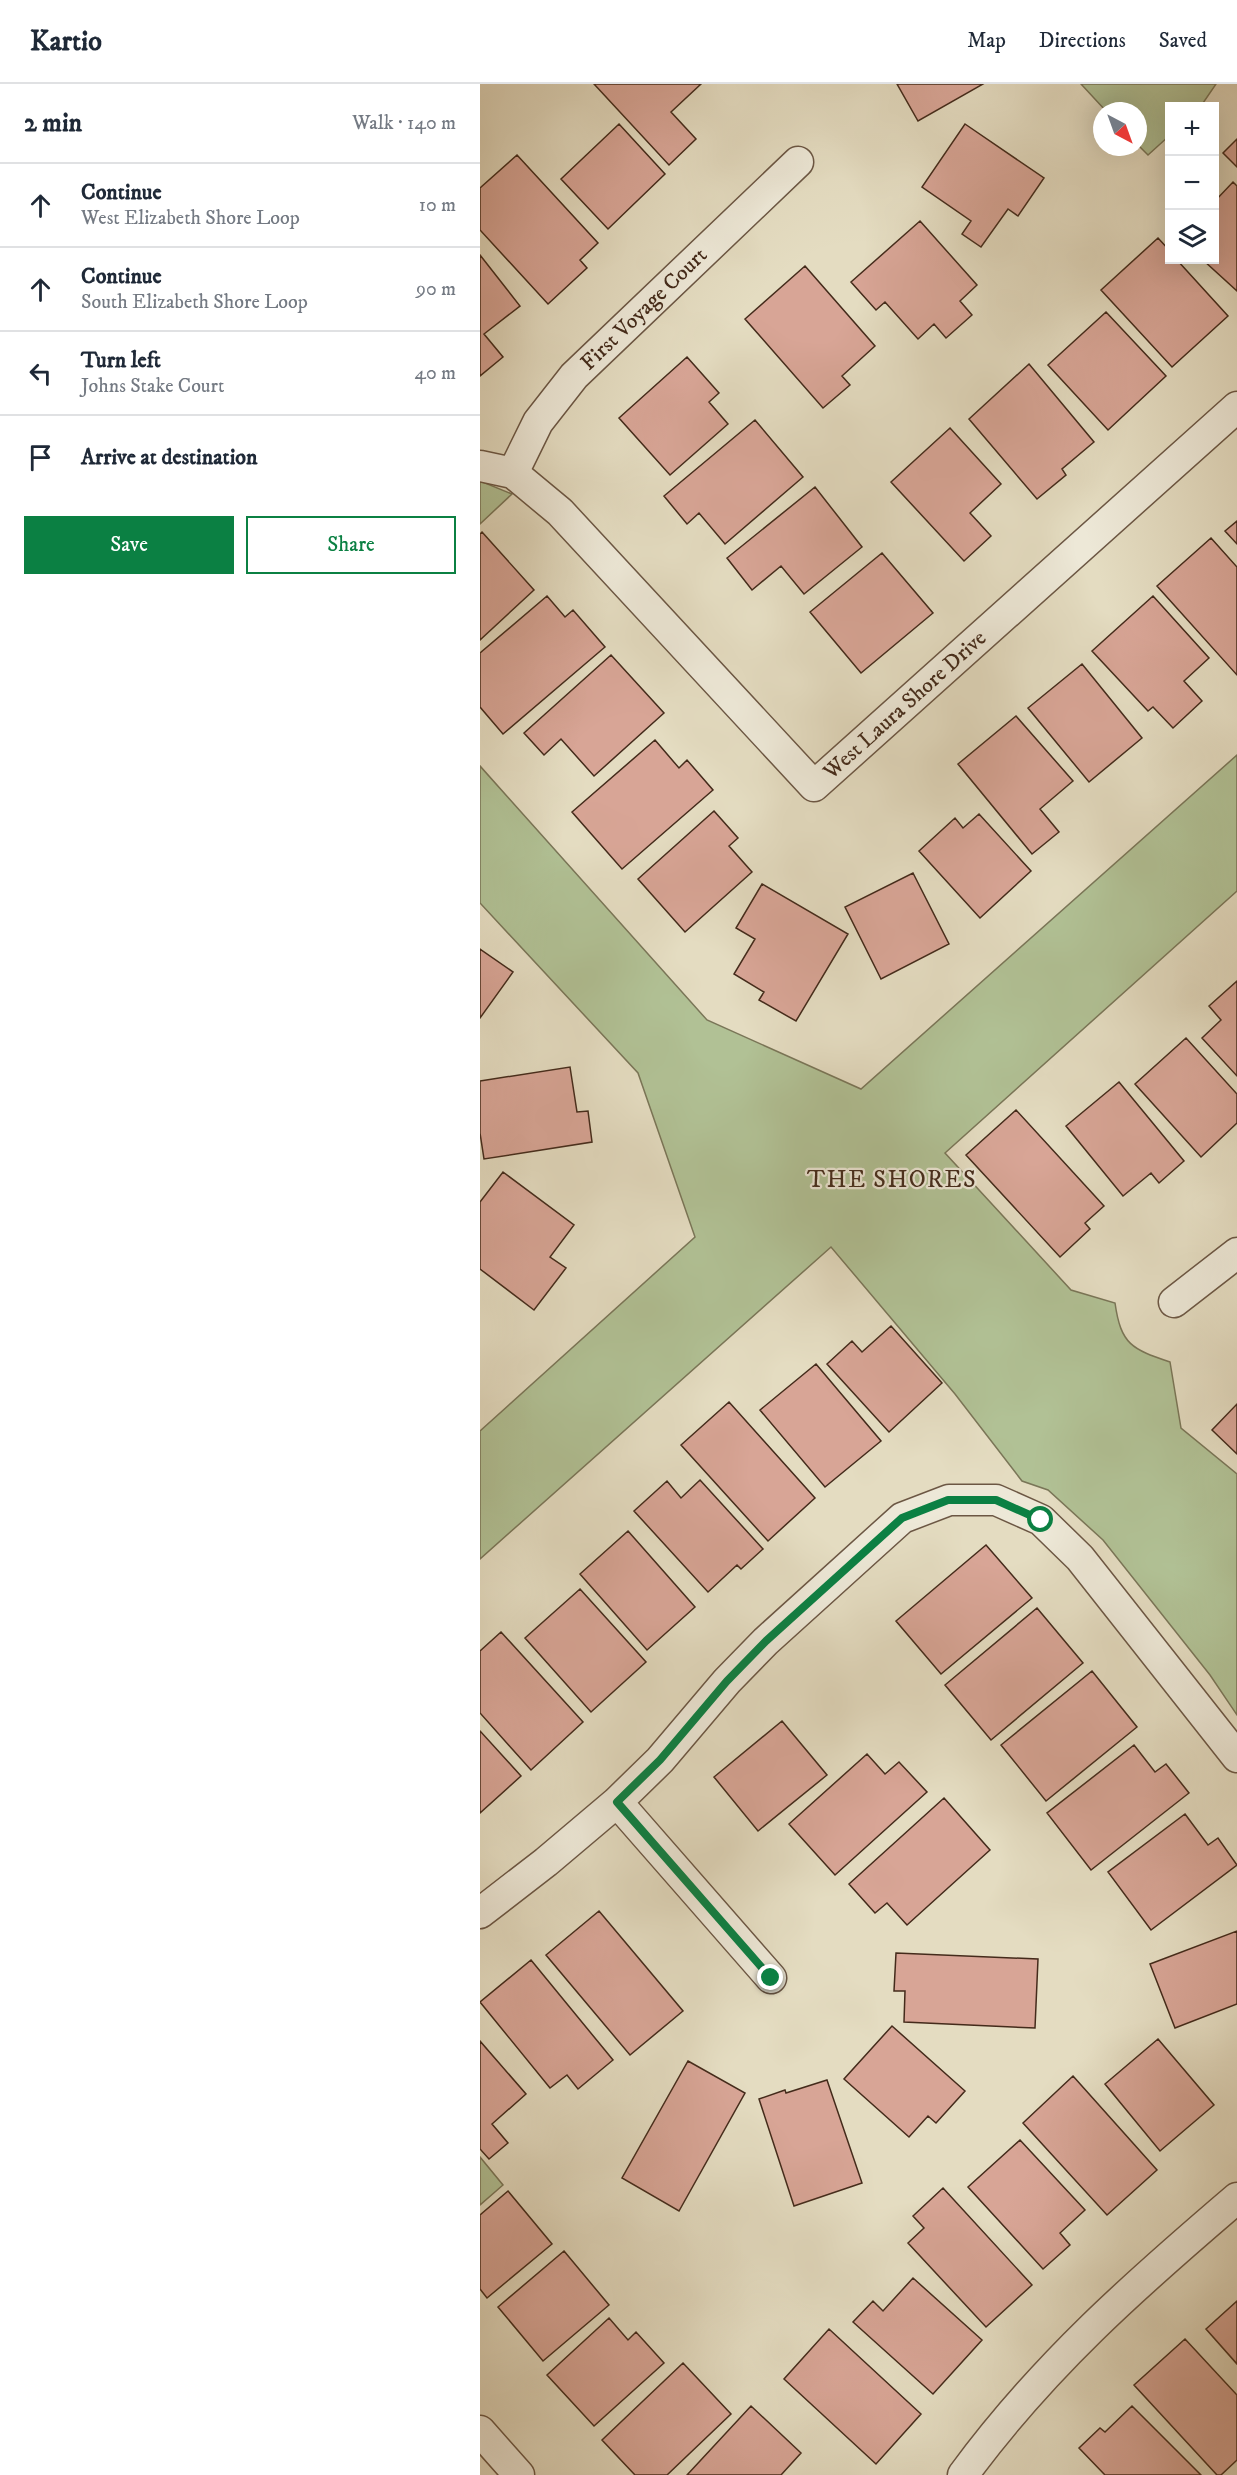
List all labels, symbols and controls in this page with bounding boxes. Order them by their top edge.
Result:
text: Kartio [30,24,102,59]
text: Map [967,28,1006,54]
text: Directions [1039,28,1126,54]
text: Saved [1159,28,1207,54]
north arrow [1093,102,1147,156]
map controls [1165,102,1219,264]
button: + [1165,102,1219,156]
text: 2 min [24,107,82,140]
text: Walk · 140 m [352,111,456,136]
button: − [1165,156,1219,210]
text: Continue [81,179,162,206]
icon: ahead [24,189,57,222]
text: 10 m [419,193,456,218]
text: West Elizabeth Shore Loop [81,206,300,231]
button: layers [1165,210,1219,264]
street label: First Voyage Court [575,242,713,376]
text: Continue [81,263,162,290]
icon: ahead [24,273,57,306]
text: 90 m [416,277,456,302]
text: South Elizabeth Shore Loop [81,290,308,315]
text: Turn left [81,347,161,374]
icon: left [24,357,57,390]
text: 40 m [414,361,456,386]
text: Johns Stake Court [81,374,224,399]
icon: arrive [24,441,57,474]
text: Arrive at destination [81,444,258,471]
button: Save [24,516,234,574]
button: Share [246,516,456,574]
street label: West Laura Shore Drive [817,625,992,786]
district label: THE SHORES [807,1165,977,1195]
route start [1027,1506,1053,1532]
route end [757,1964,783,1990]

